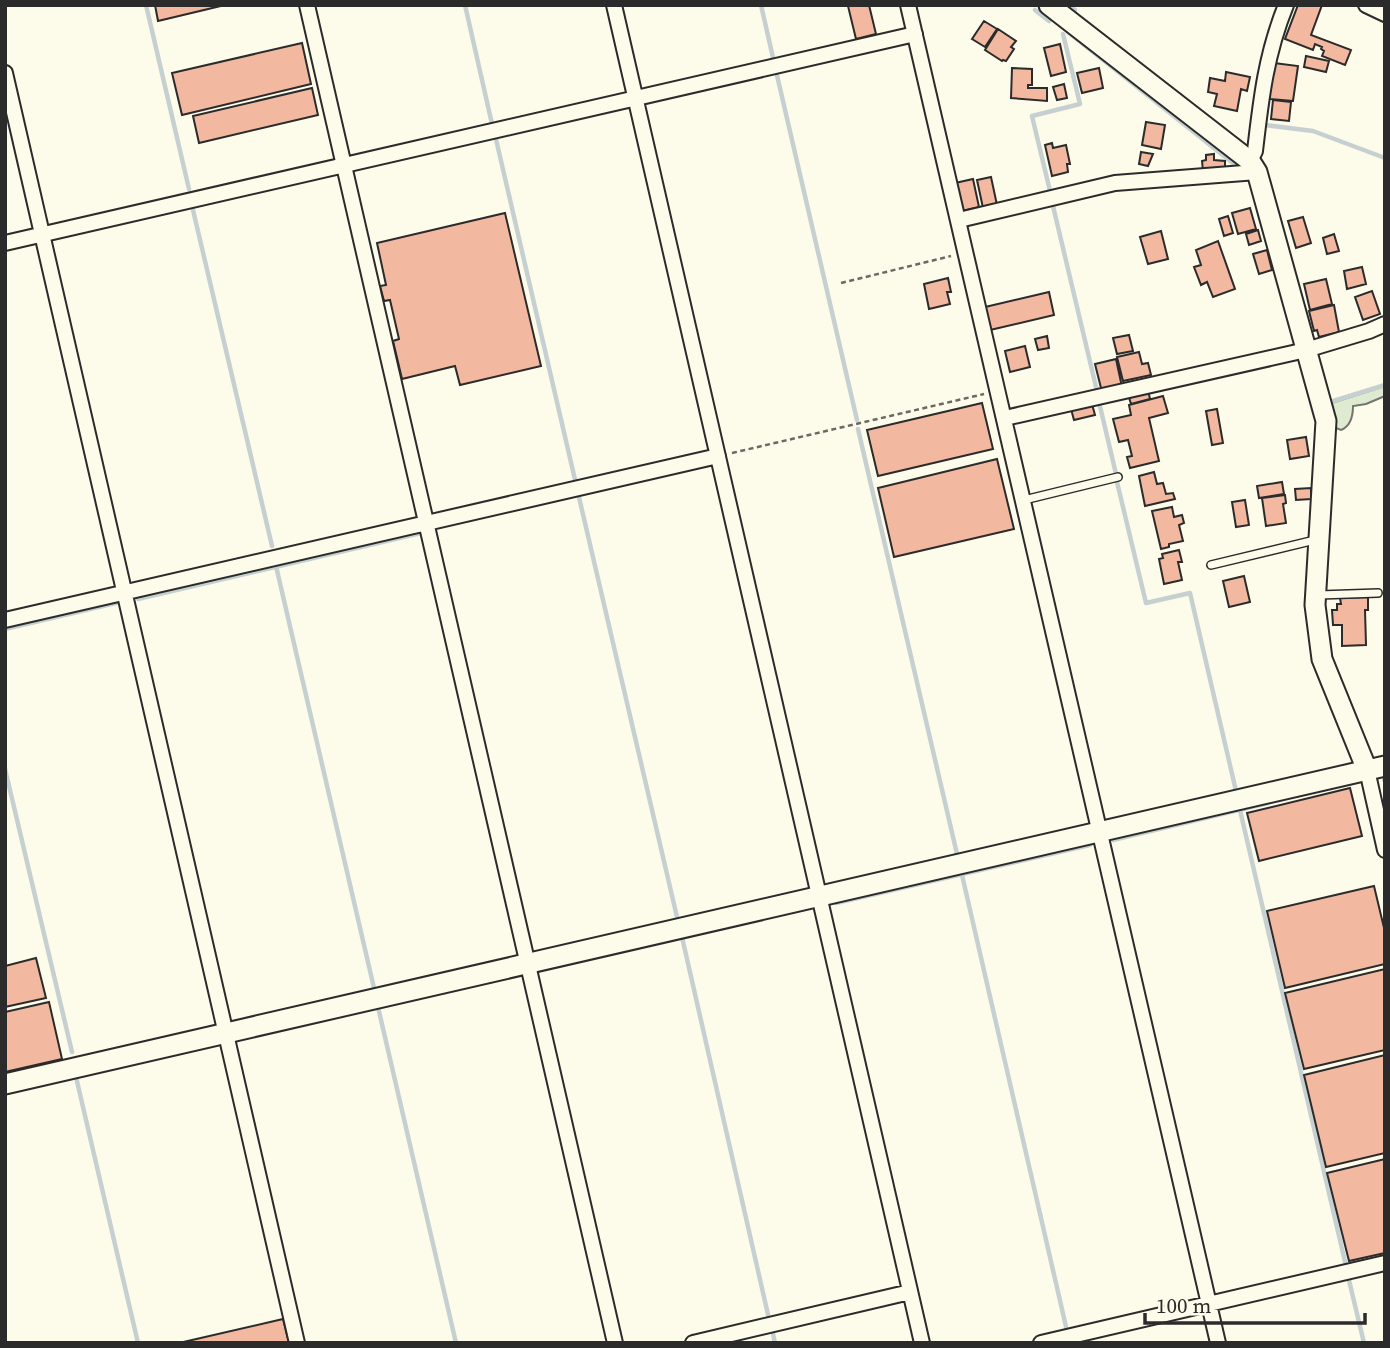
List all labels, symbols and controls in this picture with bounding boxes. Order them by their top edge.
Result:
scale bar [1145,1282,1366,1326]
text: 100 m [1156,1291,1211,1320]

